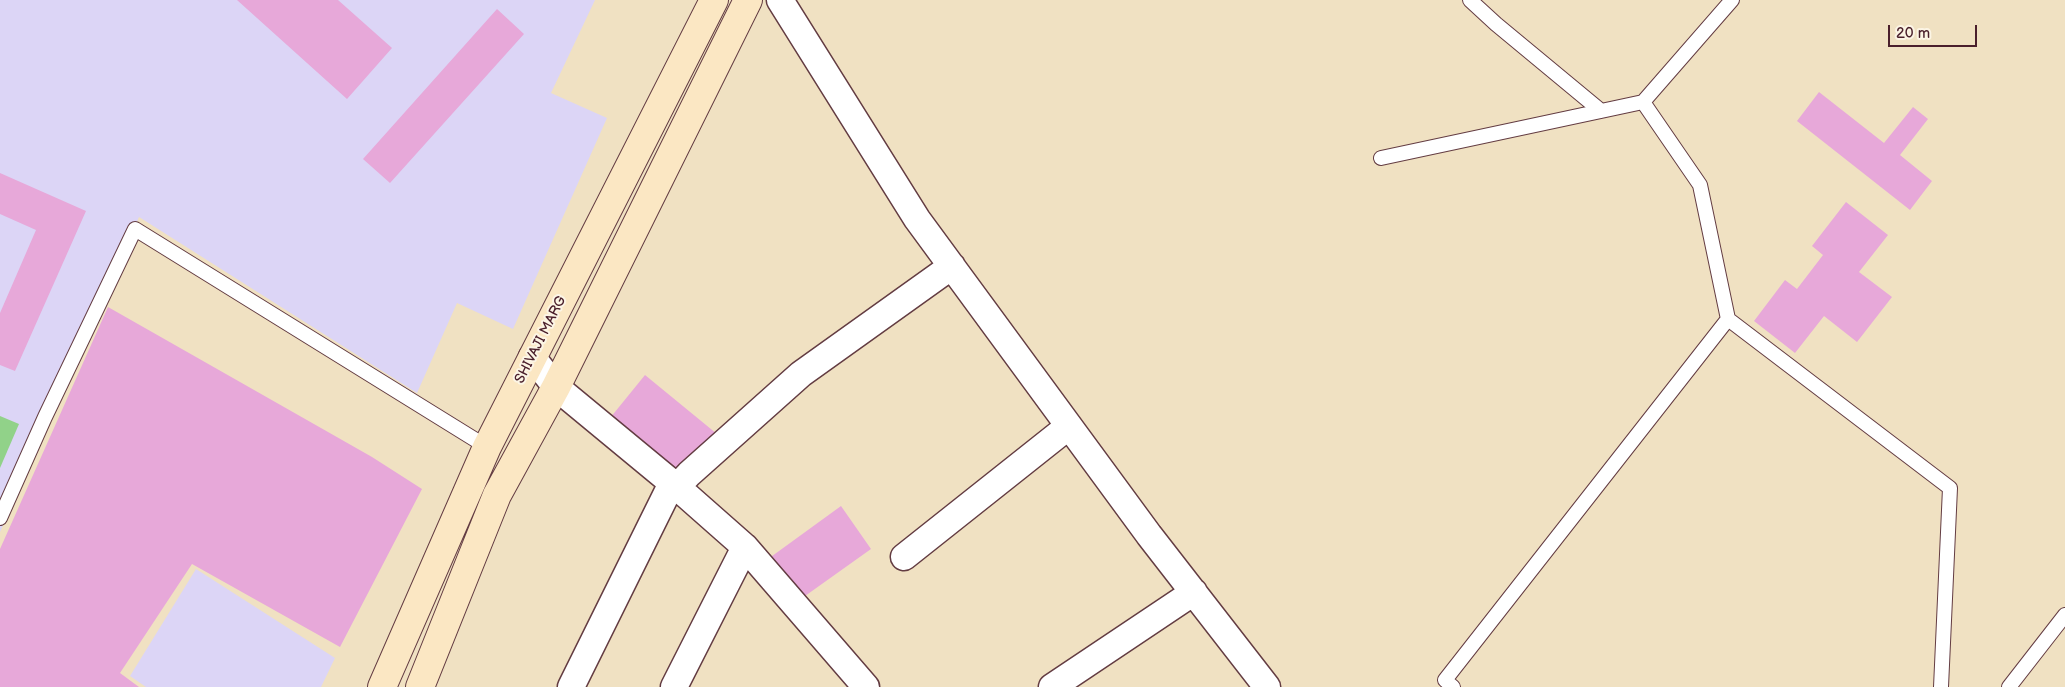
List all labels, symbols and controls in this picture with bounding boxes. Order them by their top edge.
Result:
scale bar [1890,15,1979,47]
text: 20 m [1896,24,1930,43]
street label: SHIVAJI MARG [512,293,570,387]

